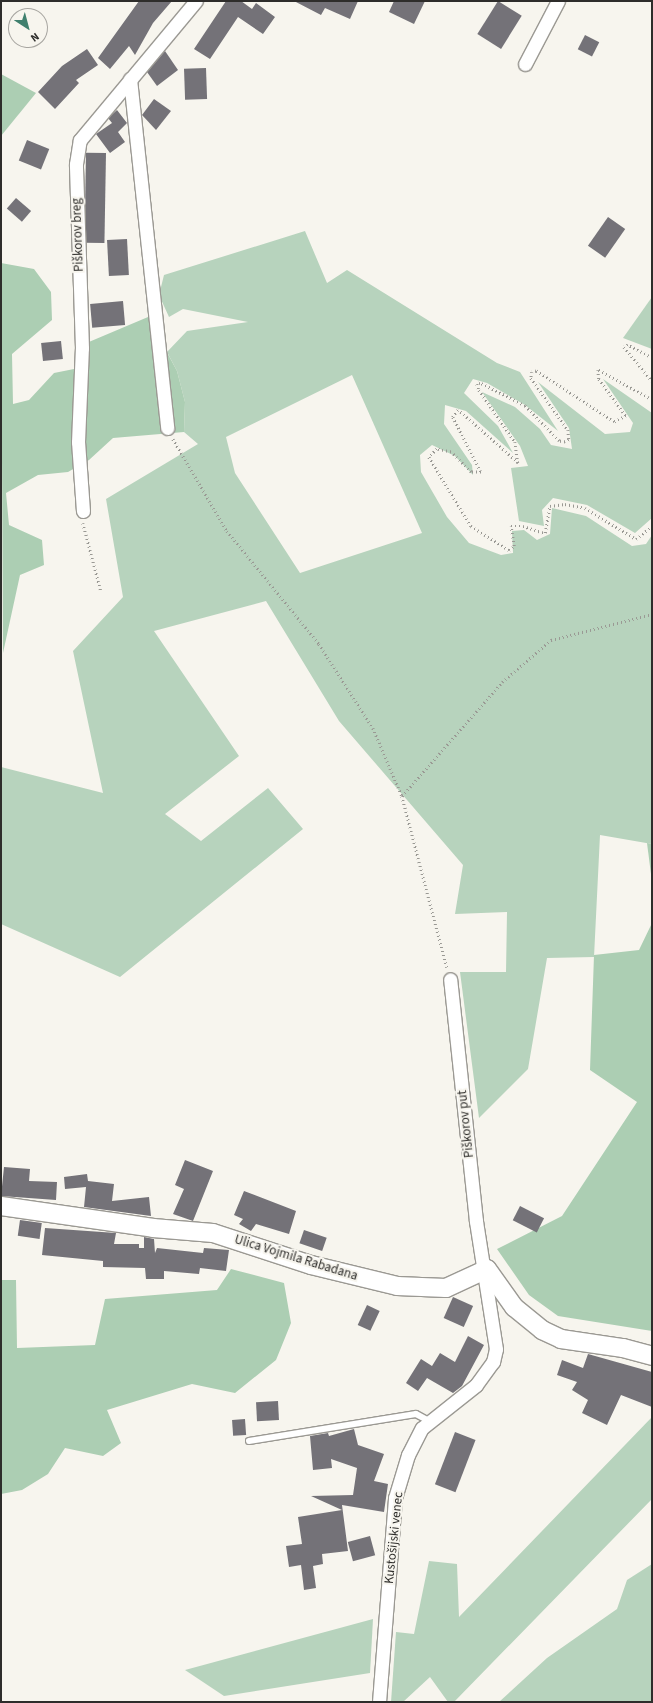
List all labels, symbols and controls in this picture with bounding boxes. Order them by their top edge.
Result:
north arrow [8,8,48,48]
text: N [27,29,42,46]
street label: Piškorov breg [69,198,87,272]
street label: Piškorov put [455,1089,477,1159]
street label: Ulica Vojmila Rabadana [233,1232,359,1284]
street label: Kustošijski venec [381,1491,407,1585]

